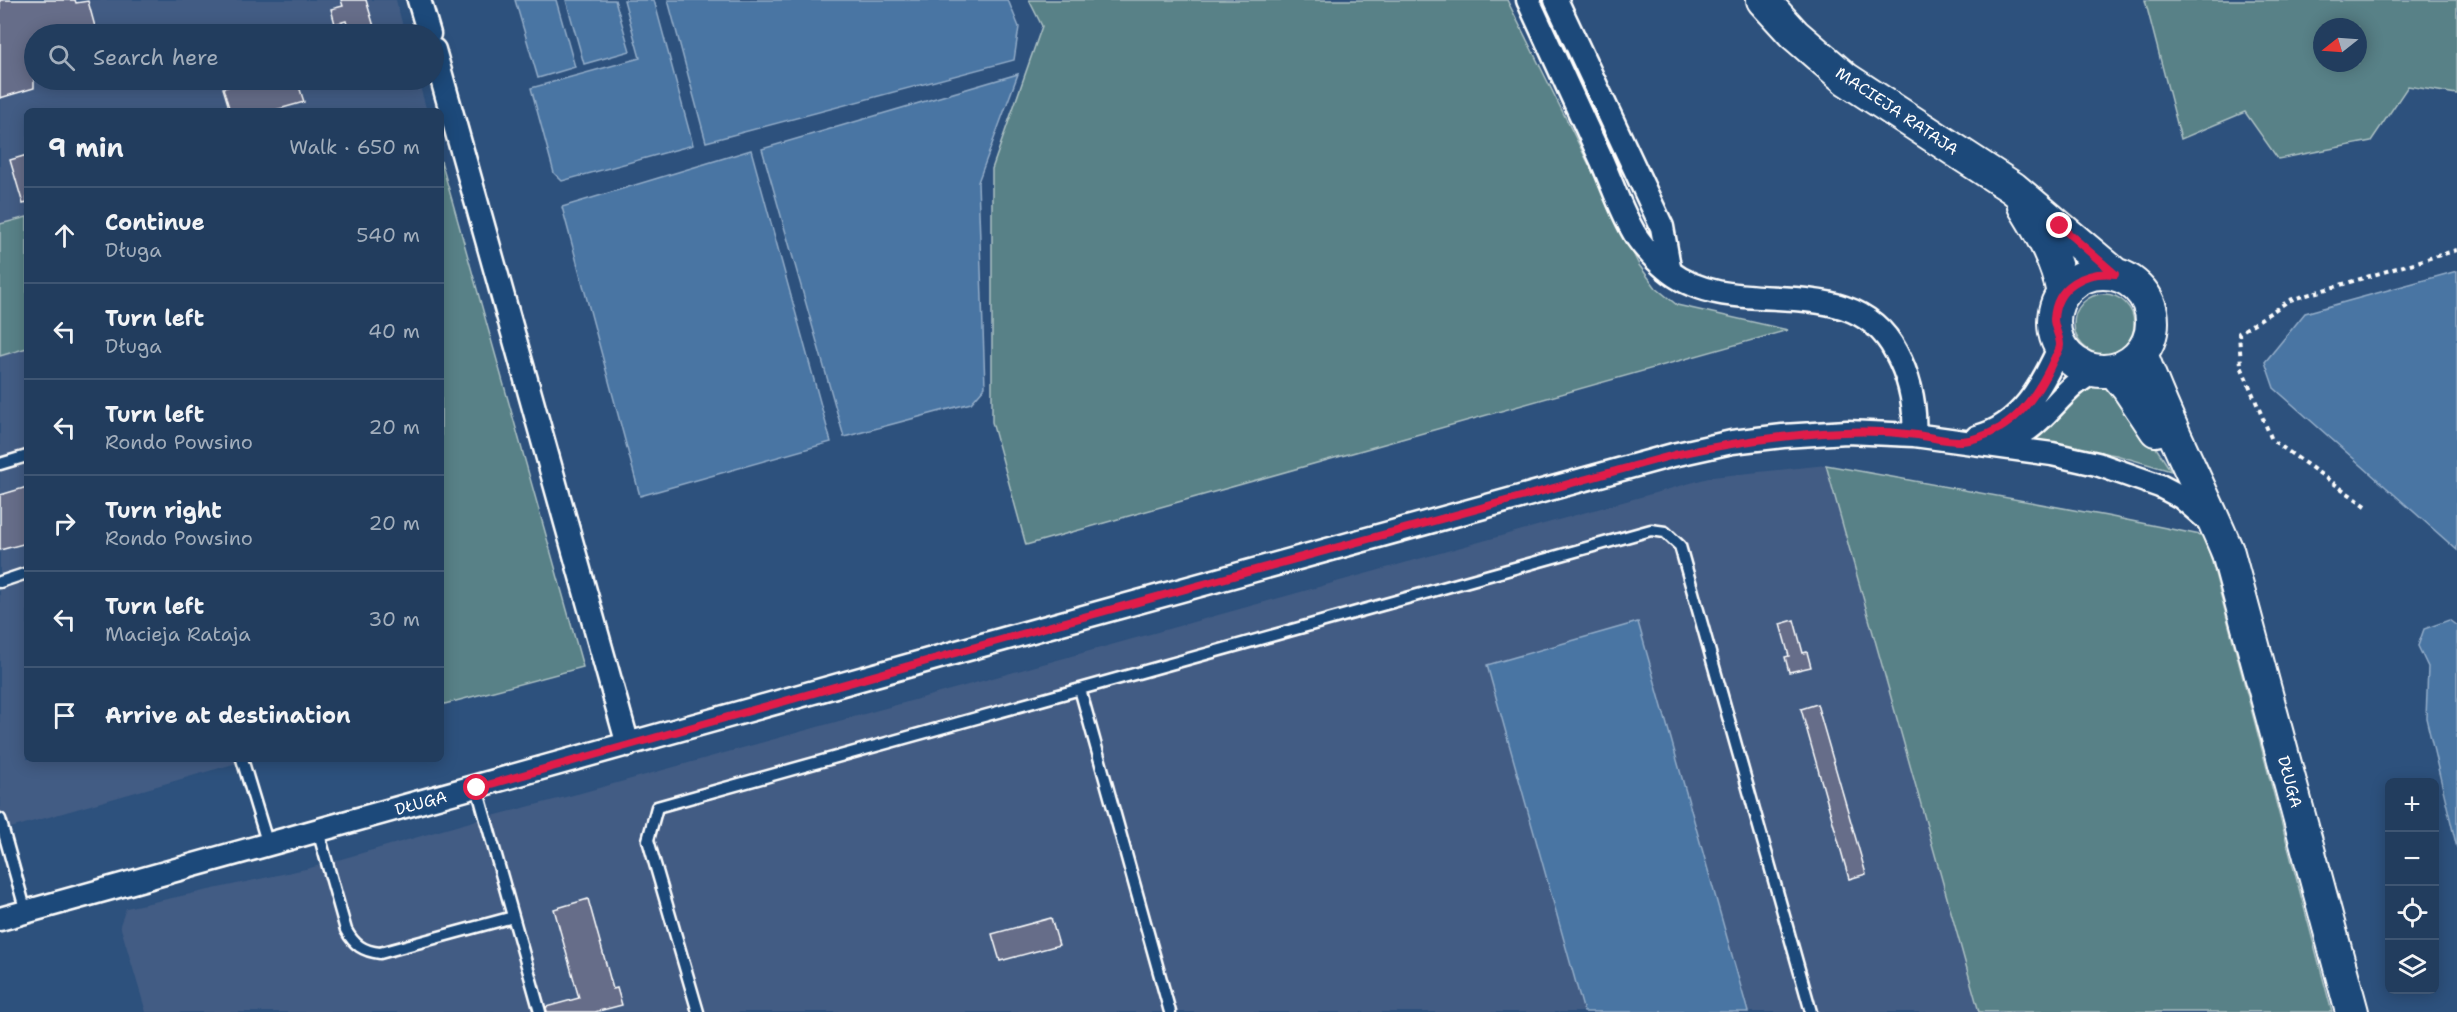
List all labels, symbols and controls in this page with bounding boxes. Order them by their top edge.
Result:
north arrow [2313,18,2367,72]
search box [24,24,444,90]
icon: search [45,41,78,74]
text: Search here [93,43,219,72]
street label: MACIEJA RATAJA [1832,62,1962,160]
text: 9 min [48,130,124,165]
text: Walk · 650 m [289,134,420,160]
text: Continue [105,208,205,237]
route end [2046,212,2072,238]
icon: ahead [48,219,81,252]
text: 540 m [356,222,420,248]
text: Długa [105,237,162,263]
text: Turn left [105,304,204,333]
icon: left [48,315,81,348]
text: 40 m [368,318,420,344]
text: Długa [105,333,162,359]
text: Turn left [105,400,204,429]
icon: left [48,411,81,444]
text: 20 m [369,414,420,440]
text: Rondo Powsino [105,429,253,455]
text: Turn right [105,496,222,525]
icon: right [48,507,81,540]
text: 20 m [369,510,420,536]
text: Rondo Powsino [105,525,253,551]
text: Turn left [105,592,204,621]
icon: left [48,603,81,636]
text: 30 m [368,606,420,632]
text: Macieja Rataja [105,621,251,647]
icon: arrive [48,699,81,732]
text: Arrive at destination [105,701,351,730]
street label: DŁUGA [2273,754,2307,810]
route start [463,774,489,800]
map controls [2385,778,2439,994]
button: + [2385,778,2439,832]
street label: DŁUGA [393,786,449,820]
button: − [2385,832,2439,886]
button: locate [2385,886,2439,940]
button: layers [2385,940,2439,994]

